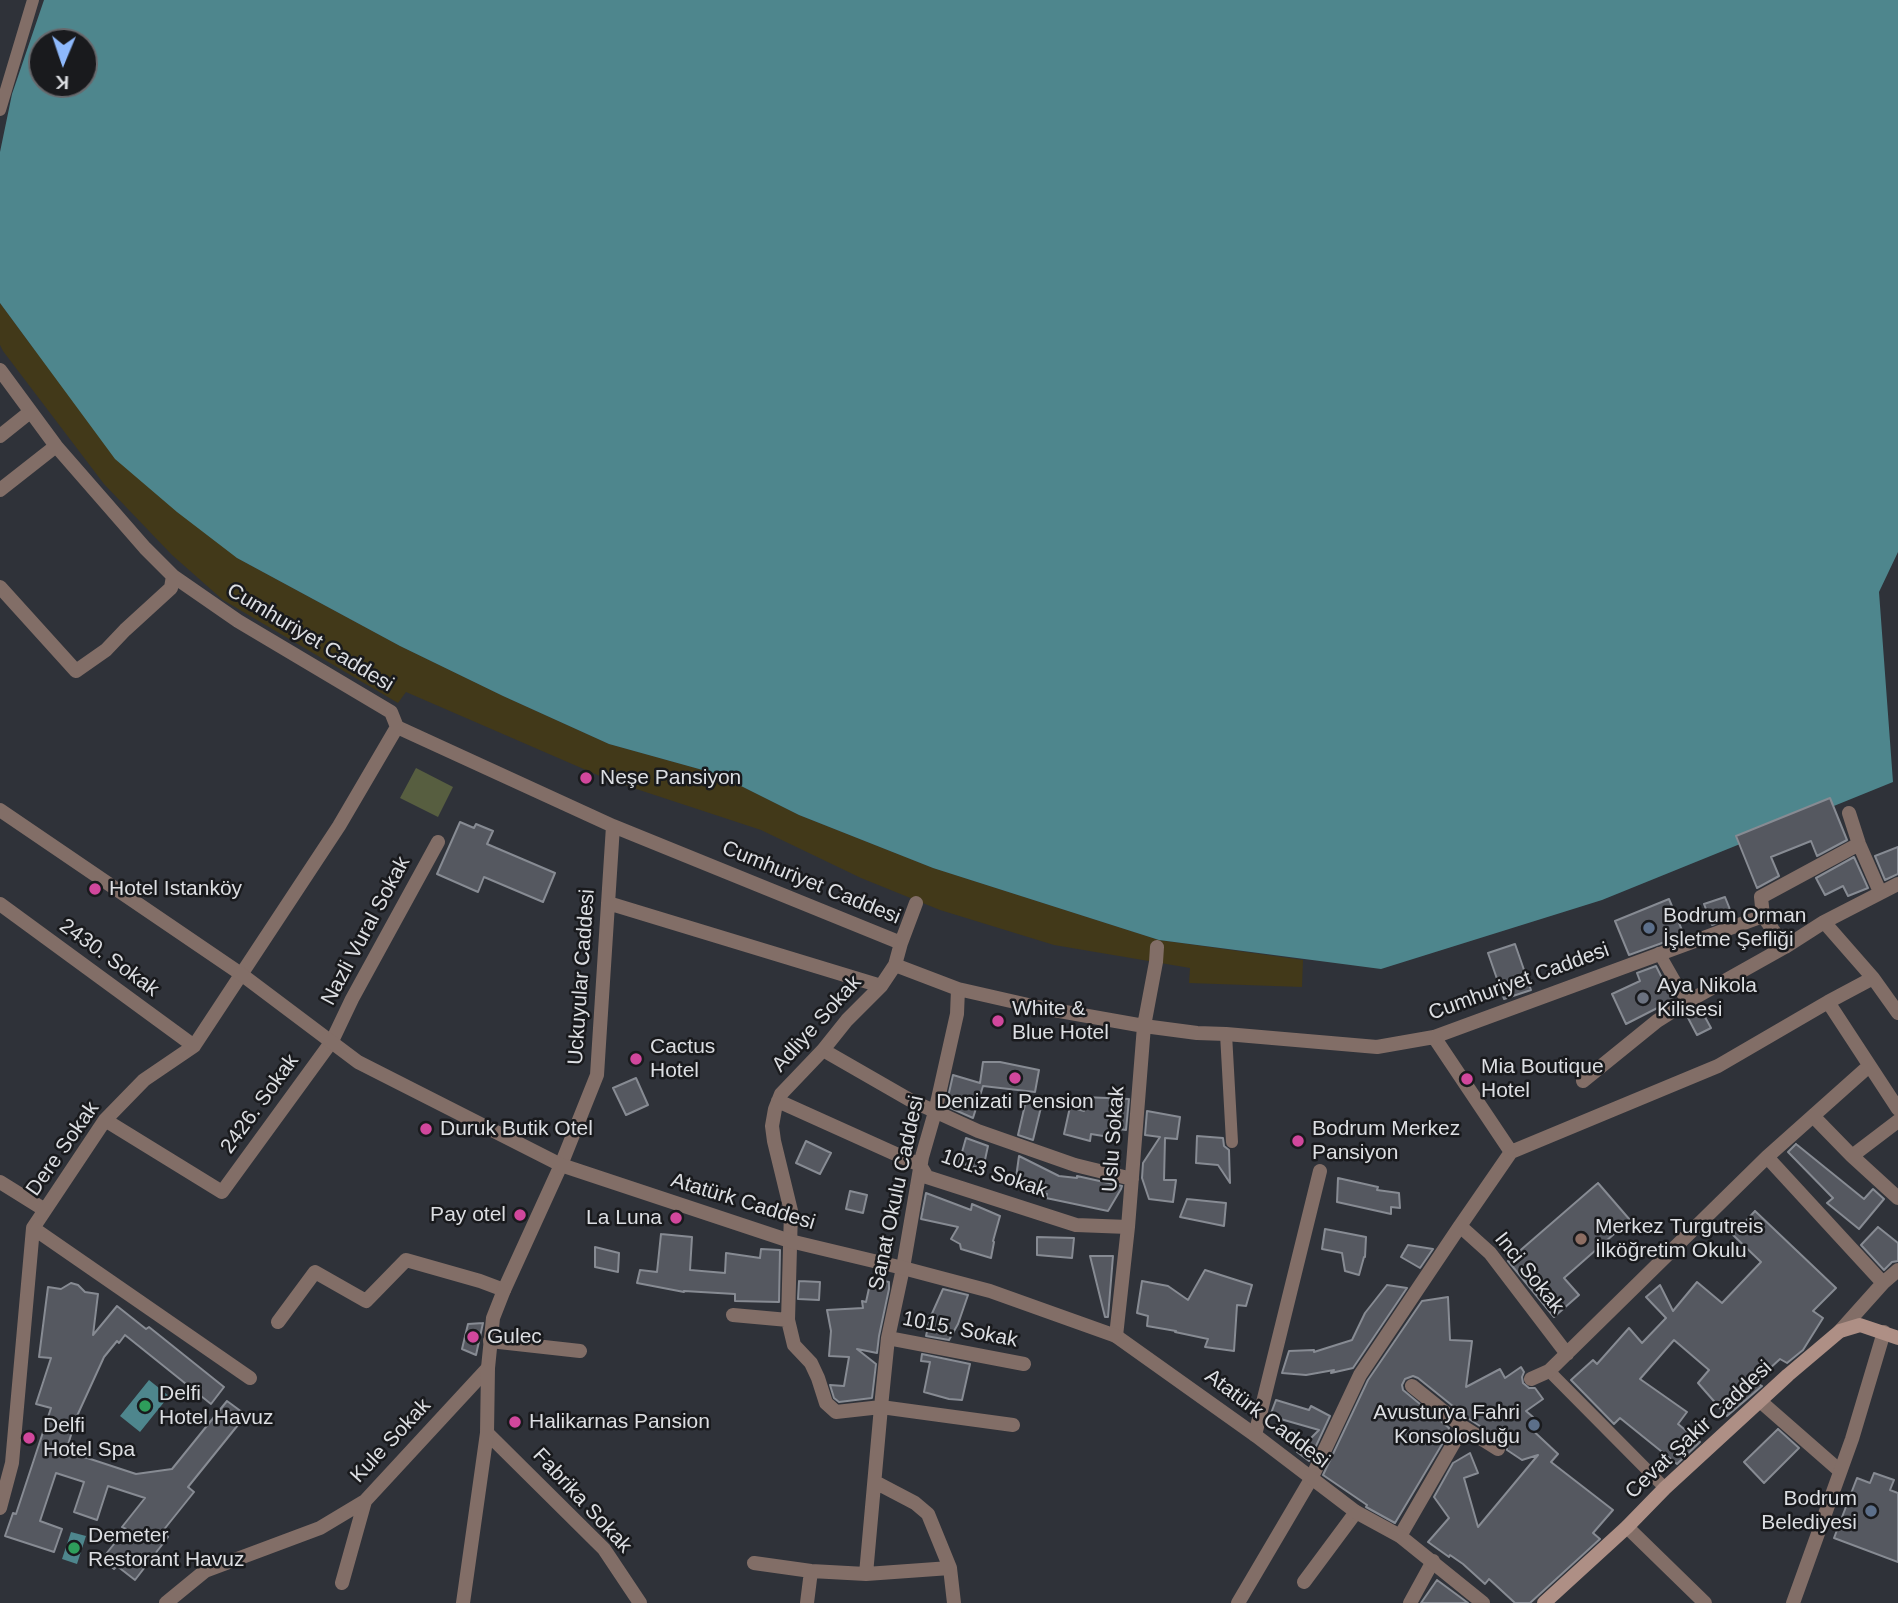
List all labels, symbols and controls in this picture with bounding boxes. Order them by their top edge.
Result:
north arrow [28,28,98,98]
text: K [55,72,70,93]
street label: Cumhuriyet Caddesi [222,578,398,698]
place label: Neşe Pansiyon [600,765,741,791]
marker: Neşe Pansiyon [578,770,594,786]
street label: Cumhuriyet Caddesi [718,836,904,930]
street label: Nazli Vural Sokak [316,852,416,1010]
place label: Hotel Istanköy [109,876,242,902]
marker: Hotel Istanköy [87,881,103,897]
street label: Uckuyular Caddesi [563,888,601,1066]
place label: Bodrum Orman İşletme Şefliği [1663,903,1807,953]
street label: 2430. Sokak [54,913,164,1003]
marker: Bodrum Orman İşletme Şefliği [1641,920,1657,936]
street label: Cumhuriyet Caddesi [1425,938,1613,1026]
street label: Adliye Sokak [767,970,867,1078]
place label: Aya Nikola Kilisesi [1657,973,1757,1023]
marker: Aya Nikola Kilisesi [1635,990,1651,1006]
place label: White & Blue Hotel [1012,996,1109,1046]
marker: White & Blue Hotel [990,1013,1006,1029]
place label: Cactus Hotel [650,1034,715,1084]
street label: 2426. Sokak [215,1049,305,1159]
marker: Cactus Hotel [628,1051,644,1067]
place label: Mia Boutique Hotel [1481,1054,1604,1104]
marker: Denizati Pension [1007,1070,1023,1086]
marker: Mia Boutique Hotel [1459,1071,1475,1087]
street label: Uslu Sokak [1098,1085,1130,1193]
place label: Denizati Pension [936,1089,1094,1115]
street label: Sanat Okulu Caddesi [864,1093,930,1293]
street label: Dere Sokak [21,1097,105,1201]
place label: Duruk Butik Otel [440,1116,593,1142]
place label: Bodrum Merkez Pansiyon [1312,1116,1460,1166]
marker: Duruk Butik Otel [418,1121,434,1137]
marker: Bodrum Merkez Pansiyon [1290,1133,1306,1149]
street label: 1013 Sokak [937,1144,1051,1204]
street label: Atatürk Caddesi [668,1168,818,1236]
place label: Pay otel [430,1202,506,1228]
place label: La Luna [586,1205,662,1231]
marker: Pay otel [512,1207,528,1223]
marker: La Luna [668,1210,684,1226]
place label: Merkez Turgutreis İlköğretim Okulu [1595,1214,1763,1264]
street label: Inci Sokak [1489,1227,1569,1319]
marker: Merkez Turgutreis İlköğretim Okulu [1573,1231,1589,1247]
street label: 1015. Sokak [900,1306,1020,1354]
place label: Gulec [487,1324,542,1350]
marker: Gulec [465,1329,481,1345]
street label: Cevat Şakir Caddesi [1620,1356,1778,1504]
street label: Atatürk Caddesi [1200,1364,1334,1474]
place label: Delfi Hotel Havuz [159,1381,273,1431]
street label: Kule Sokak [346,1394,436,1488]
marker: Delfi Hotel Havuz [137,1398,153,1414]
place label: Avusturya Fahri Konsolosluğu [1373,1400,1520,1450]
place label: Halikarnas Pansion [529,1409,710,1435]
place label: Delfi Hotel Spa [43,1413,135,1463]
marker: Halikarnas Pansion [507,1414,523,1430]
marker: Avusturya Fahri Konsolosluğu [1526,1417,1542,1433]
marker: Delfi Hotel Spa [21,1430,37,1446]
street label: Fabrika Sokak [527,1443,637,1559]
place label: Bodrum Belediyesi [1761,1486,1857,1536]
marker: Bodrum Belediyesi [1863,1503,1879,1519]
place label: Demeter Restorant Havuz [88,1523,244,1573]
marker: Demeter Restorant Havuz [66,1540,82,1556]

